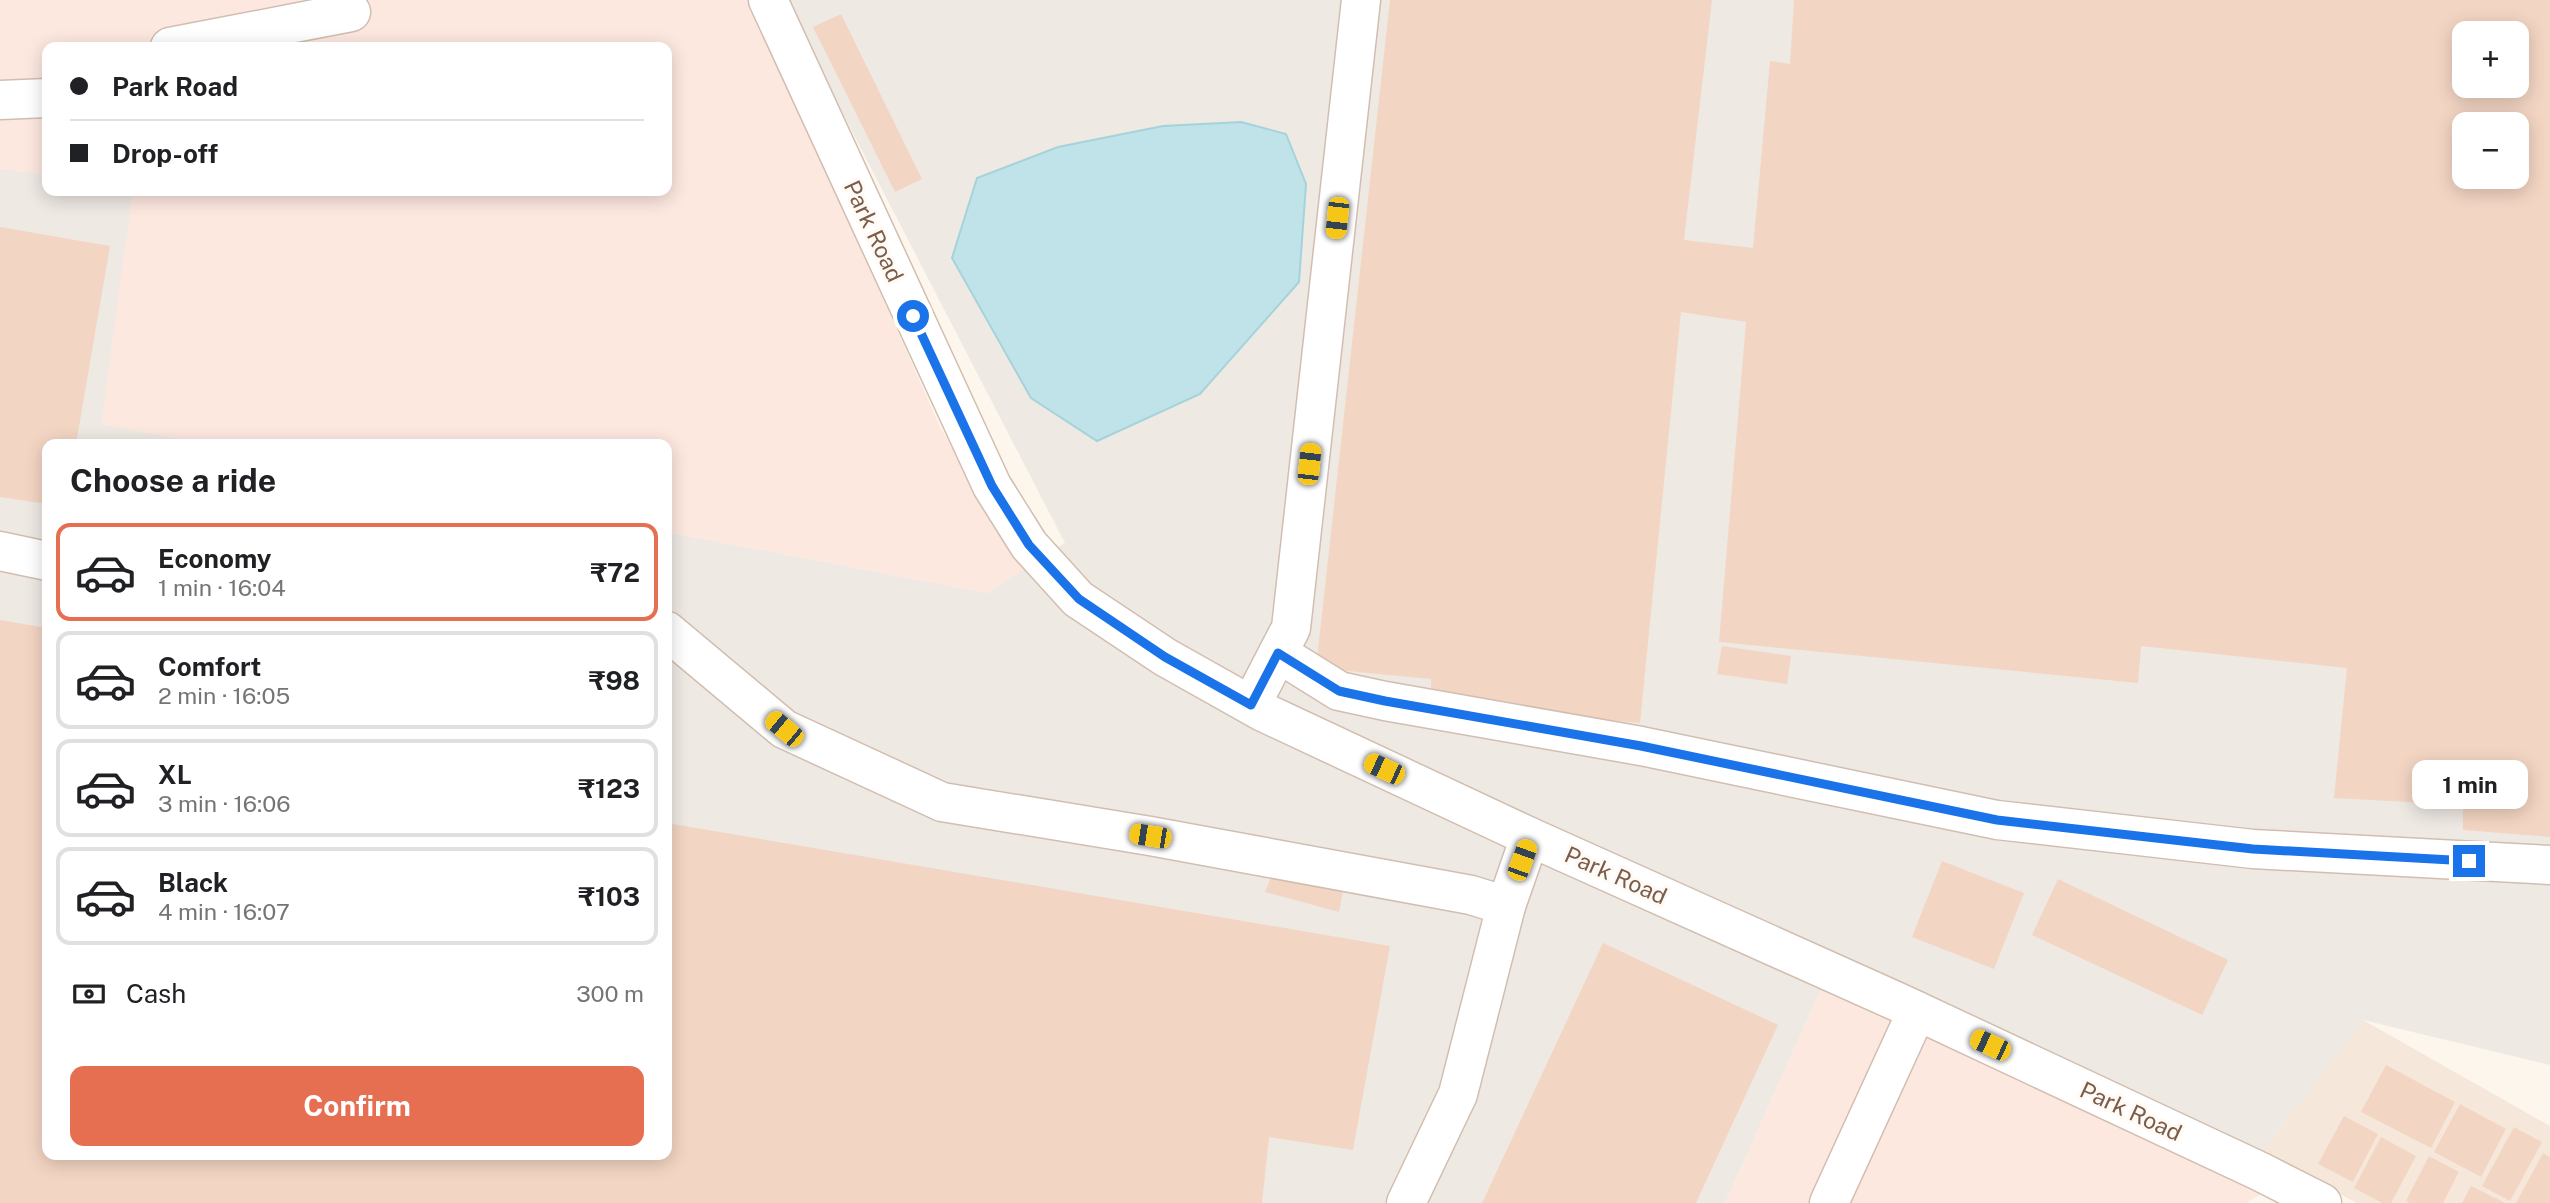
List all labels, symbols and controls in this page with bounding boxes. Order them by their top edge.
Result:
map controls [2452,21,2529,189]
button: + [2452,21,2529,98]
text: Park Road [112,71,238,102]
button: − [2452,112,2529,189]
text: Drop-off [112,138,218,169]
street label: Park Road [839,176,909,286]
car [1325,196,1350,240]
route start [897,300,929,332]
car [1297,442,1322,486]
text: Choose a ride [70,462,276,499]
icon: car [74,541,137,604]
text: Economy [158,543,271,574]
text: ₹72 [590,557,640,588]
text: 1 min · 16:04 [158,574,286,601]
icon: car [74,649,137,712]
text: Comfort [158,651,261,682]
text: ₹98 [589,665,640,696]
text: 2 min · 16:05 [158,682,290,709]
car [762,707,807,751]
car [1361,751,1408,787]
icon: car [74,757,137,820]
text: XL [158,759,192,790]
callout: 1 min [2411,760,2527,808]
text: 1 min [2442,771,2498,798]
text: ₹123 [578,773,640,804]
text: 3 min · 16:06 [158,790,291,817]
car [1128,822,1173,850]
car [1505,837,1540,883]
street label: Park Road [1561,840,1671,910]
route end [2453,845,2485,877]
icon: car [74,865,137,928]
text: Black [158,867,228,898]
text: ₹103 [578,881,640,912]
text: 4 min · 16:07 [158,898,290,925]
icon: cash [70,975,108,1013]
text: Cash [126,978,186,1009]
text: 300 m [576,980,644,1007]
car [1967,1027,2014,1063]
button: Confirm [70,1066,644,1146]
street label: Park Road [2076,1076,2186,1146]

